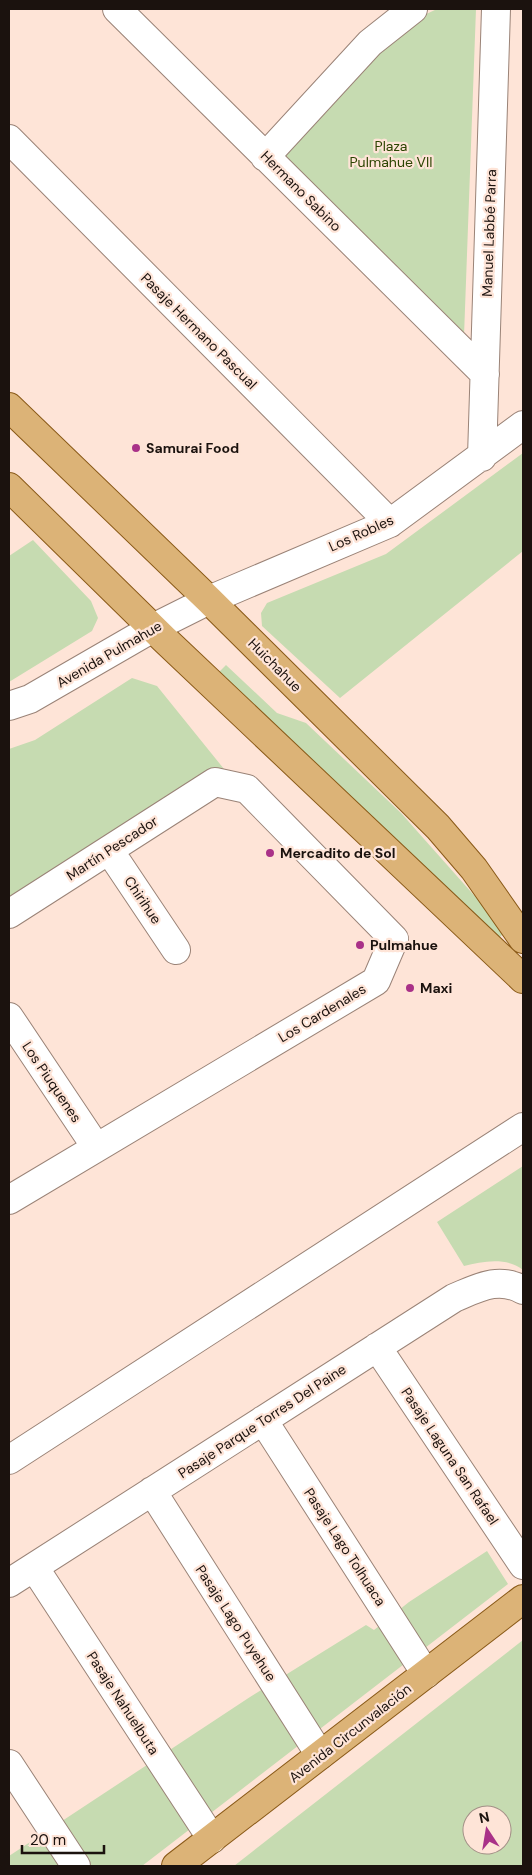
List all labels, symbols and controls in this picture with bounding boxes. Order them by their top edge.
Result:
park label: Plaza Pulmahue VII [349,137,433,171]
street label: Hermano Sabino [257,147,345,235]
street label: Manuel Labbé Parra [478,169,500,297]
street label: Pasaje Hermano Pascual [137,269,261,393]
place label: Samurai Food [146,439,239,457]
marker: Samurai Food [130,442,142,454]
street label: Los Robles [326,511,396,555]
street label: Avenida Pulmahue [53,617,165,691]
street label: Huichahue [244,634,306,696]
street label: Martín Pescador [63,812,161,884]
place label: Mercadito de Sol [280,844,396,862]
marker: Mercadito de Sol [264,847,276,859]
street label: Chirihue [120,873,166,927]
place label: Pulmahue [370,936,438,954]
marker: Pulmahue [354,939,366,951]
place label: Maxi [420,979,453,997]
street label: Los Cardenales [275,980,369,1046]
marker: Maxi [404,982,416,994]
street label: Los Piuquenes [18,1038,86,1126]
street label: Pasaje Parque Torres Del Paine [175,1360,349,1482]
street label: Pasaje Laguna San Rafael [397,1384,503,1528]
street label: Pasaje Lago Tolhuaca [300,1485,390,1609]
street label: Pasaje Lago Puyehue [192,1562,280,1685]
street label: Pasaje Nahuelbuta [83,1648,163,1758]
street label: Avenida Circunvalación [285,1680,415,1786]
north arrow [462,1805,512,1855]
text: N [477,1807,491,1827]
scale bar [22,1822,105,1854]
text: 20 m [30,1830,66,1850]

